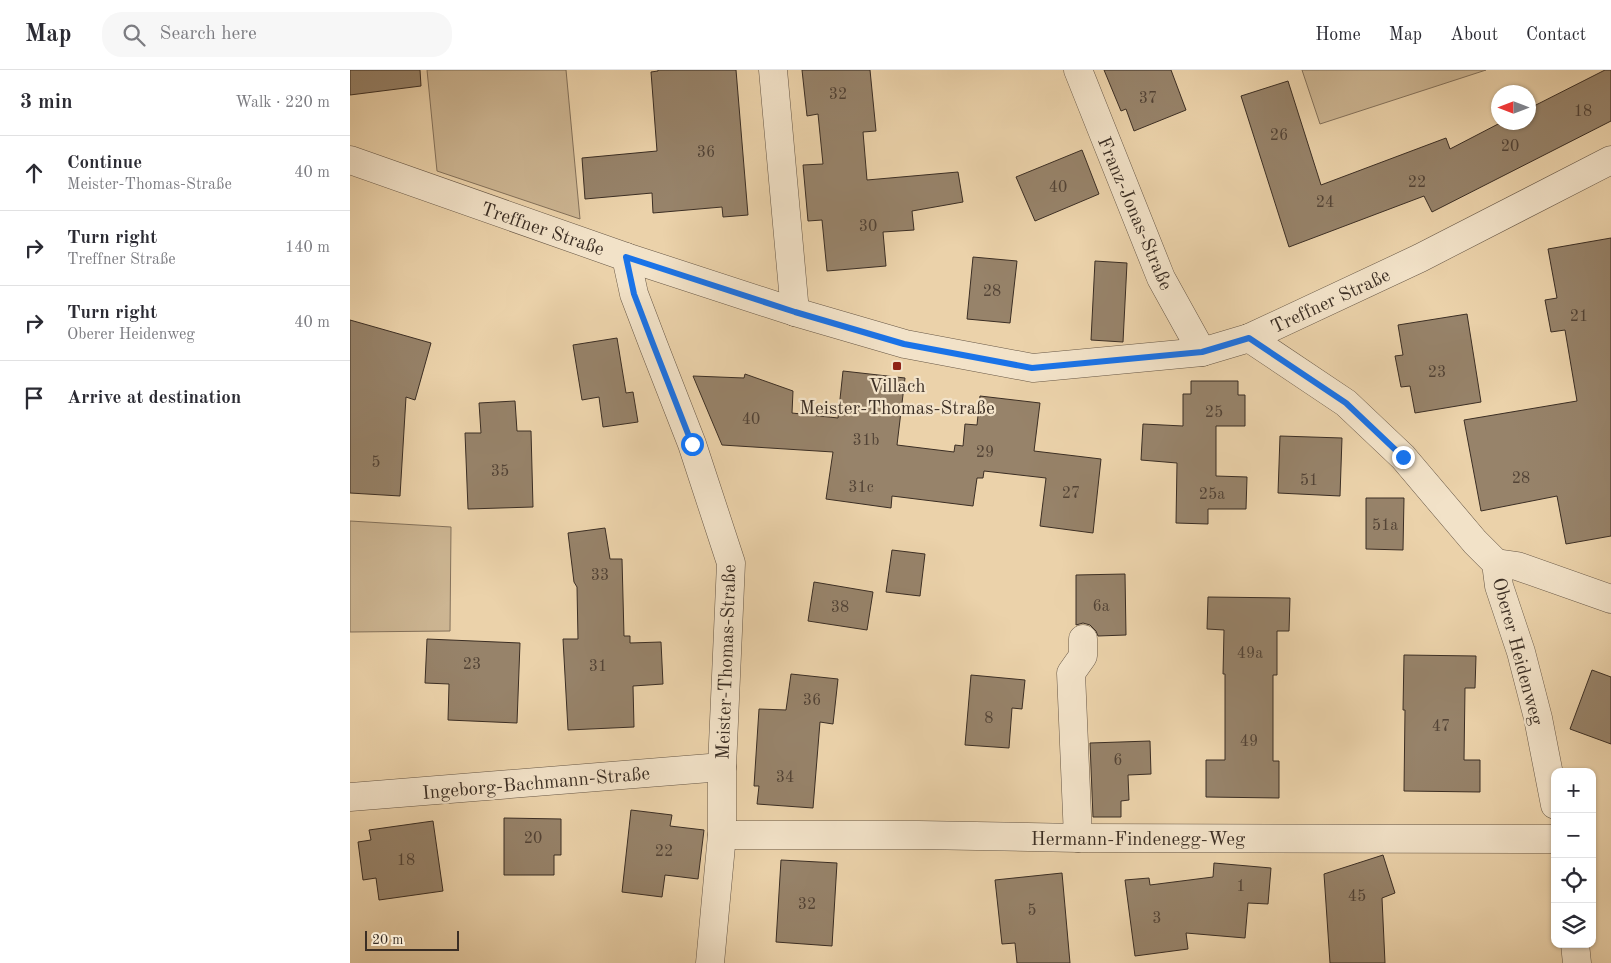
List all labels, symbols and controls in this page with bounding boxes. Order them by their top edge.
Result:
search box [102,12,452,57]
icon: search [120,21,148,49]
text: Map [25,23,72,47]
text: Search here [160,25,257,44]
text: Home [1315,26,1361,44]
text: Map [1389,26,1422,44]
text: About [1450,26,1498,44]
text: Contact [1526,26,1586,44]
north arrow [1491,85,1536,130]
house number: 32 [829,87,847,103]
house number: 37 [1139,91,1157,107]
text: 3 min [20,92,73,113]
text: Walk · 220 m [235,95,330,111]
house number: 18 [1574,104,1592,120]
house number: 26 [1270,128,1288,144]
street label: Franz-Jonas-Straße [1093,134,1175,293]
house number: 20 [1501,139,1519,155]
house number: 36 [697,145,715,161]
text: Continue [67,154,142,173]
icon: ahead [20,159,48,187]
text: 40 m [294,165,330,181]
house number: 22 [1408,175,1426,191]
text: Meister-Thomas-Straße [67,177,232,193]
house number: 40 [1049,180,1067,196]
house number: 24 [1316,195,1334,211]
street label: Treffner Straße [478,200,606,260]
house number: 30 [859,219,877,235]
text: Turn right [67,229,157,248]
icon: right [20,234,48,262]
text: 140 m [285,240,330,256]
text: Treffner Straße [67,252,176,268]
street label: Treffner Straße [1269,266,1394,338]
house number: 28 [983,284,1001,300]
text: Turn right [67,304,157,323]
icon: right [20,309,48,337]
house number: 21 [1570,309,1588,325]
text: 40 m [294,315,330,331]
text: Oberer Heidenweg [67,327,195,343]
marker: Villach Meister-Thomas-Straße [891,360,903,372]
house number: 23 [1428,365,1446,381]
place label: Villach Meister-Thomas-Straße [799,378,995,419]
icon: arrive [20,384,48,412]
text: Arrive at destination [67,389,241,408]
house number: 25 [1205,405,1223,421]
house number: 40 [742,412,760,428]
route start [681,433,704,456]
house number: 31b [853,433,879,449]
house number: 29 [976,445,994,461]
route end [1392,446,1415,469]
house number: 5 [371,455,381,471]
house number: 35 [491,464,509,480]
house number: 28 [1512,471,1530,487]
house number: 51 [1300,473,1318,489]
house number: 31c [848,480,874,496]
house number: 27 [1062,486,1080,502]
house number: 25a [1199,487,1225,503]
house number: 51a [1372,518,1398,534]
street label: Meister-Thomas-Straße [715,564,740,760]
house number: 33 [591,568,609,584]
street label: Oberer Heidenweg [1488,576,1546,728]
house number: 6a [1092,599,1110,615]
house number: 38 [831,600,849,616]
house number: 49a [1237,646,1263,662]
house number: 23 [463,657,481,673]
house number: 31 [589,659,607,675]
house number: 36 [803,693,821,709]
house number: 8 [984,711,994,727]
house number: 47 [1432,719,1450,735]
house number: 49 [1240,734,1258,750]
house number: 6 [1113,753,1123,769]
street label: Ingeborg-Bachmann-Straße [422,765,651,804]
map controls [1551,768,1596,948]
button: + [1551,768,1596,813]
house number: 34 [776,770,794,786]
button: − [1551,813,1596,858]
house number: 20 [524,831,542,847]
street label: Hermann-Findenegg-Weg [1031,831,1246,850]
house number: 22 [655,844,673,860]
house number: 18 [397,853,415,869]
button: locate [1551,858,1596,903]
house number: 1 [1236,879,1246,895]
house number: 45 [1348,889,1366,905]
house number: 32 [798,897,816,913]
house number: 5 [1027,903,1037,919]
button: layers [1551,903,1596,948]
house number: 3 [1152,911,1162,927]
scale bar [365,928,459,951]
text: 20 m [372,933,403,947]

